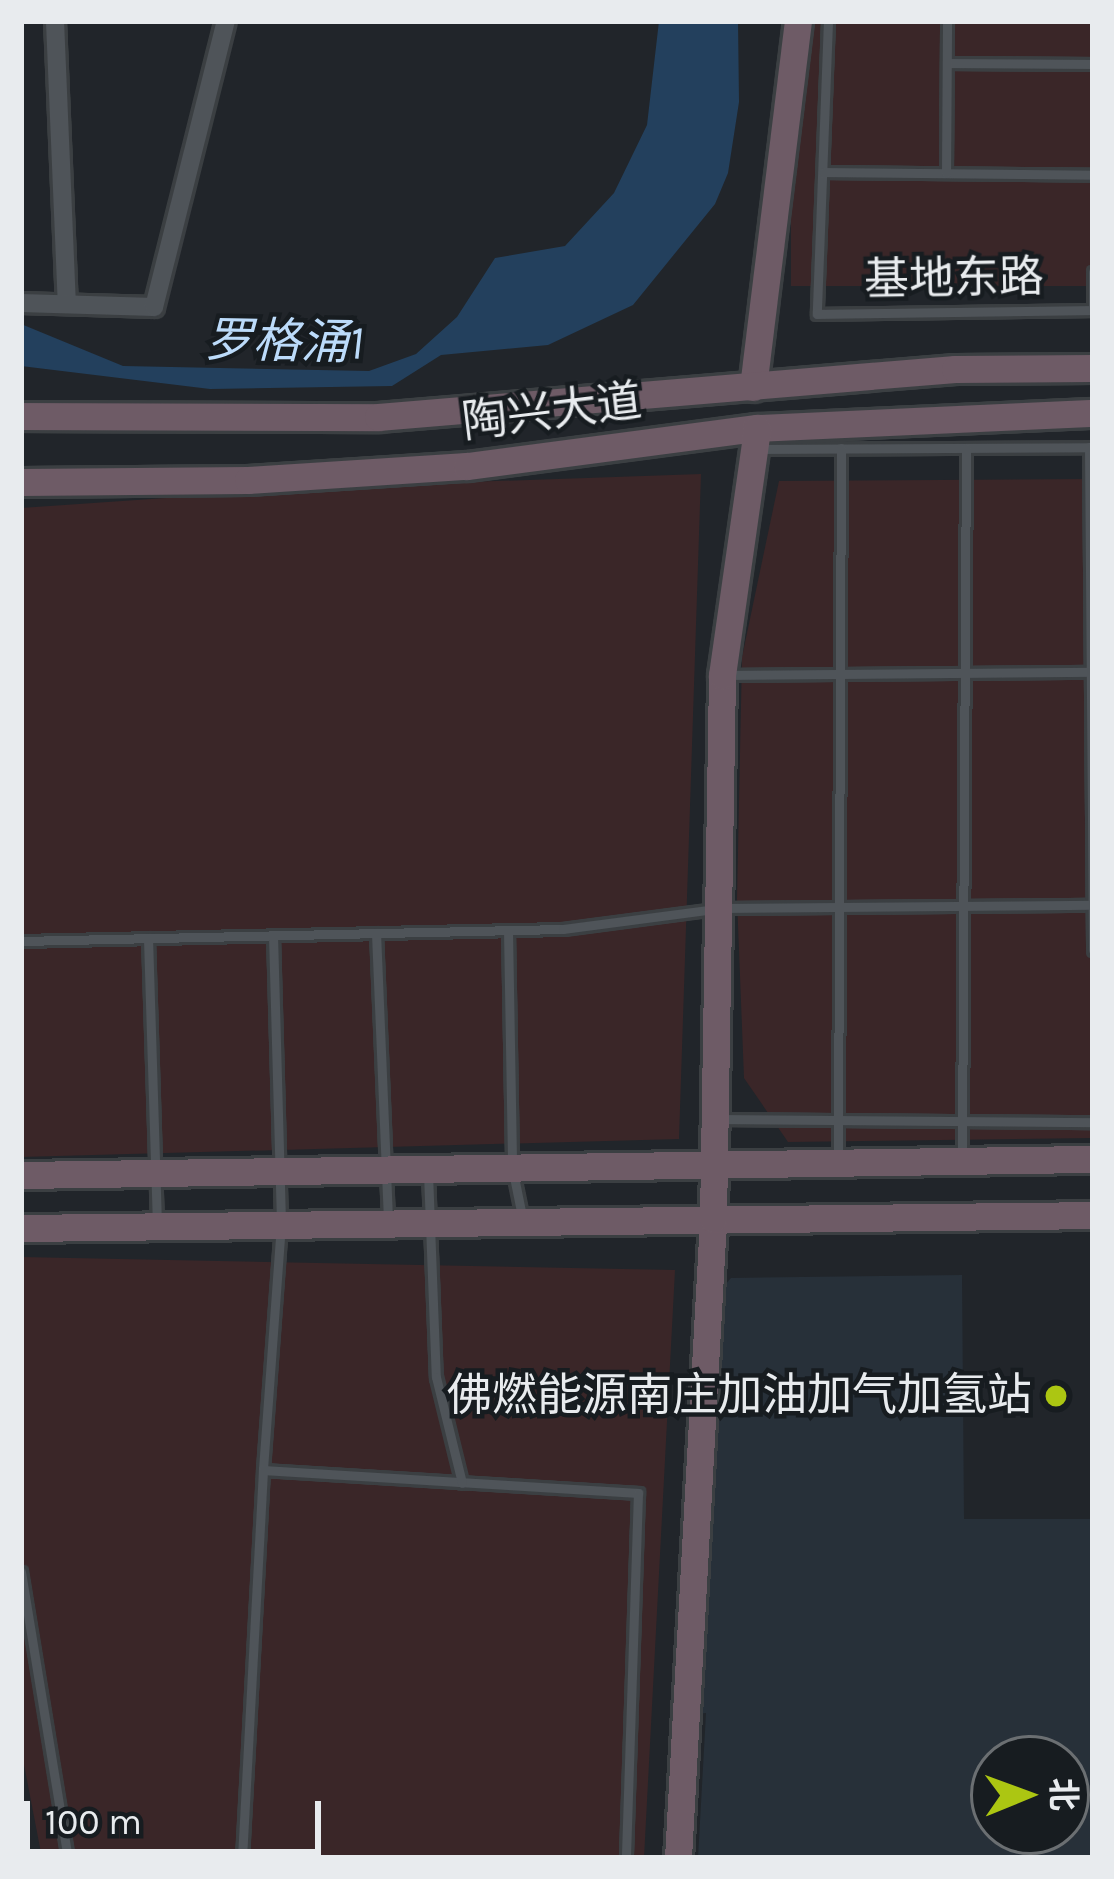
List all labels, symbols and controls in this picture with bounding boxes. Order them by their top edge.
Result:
street label: 基地东路 [864,250,1044,308]
water label: 罗格涌1 [204,312,364,372]
street label: 陶兴大道 [459,374,645,450]
place label: 佛燃能源南庄加油加气加氢站 [447,1369,1032,1423]
marker: 佛燃能源南庄加油加气加氢站 [1043,1383,1069,1409]
north arrow [970,1735,1090,1855]
scale bar [30,1777,327,1851]
text: 北 [1044,1778,1082,1811]
text: 100 m [45,1801,142,1843]

